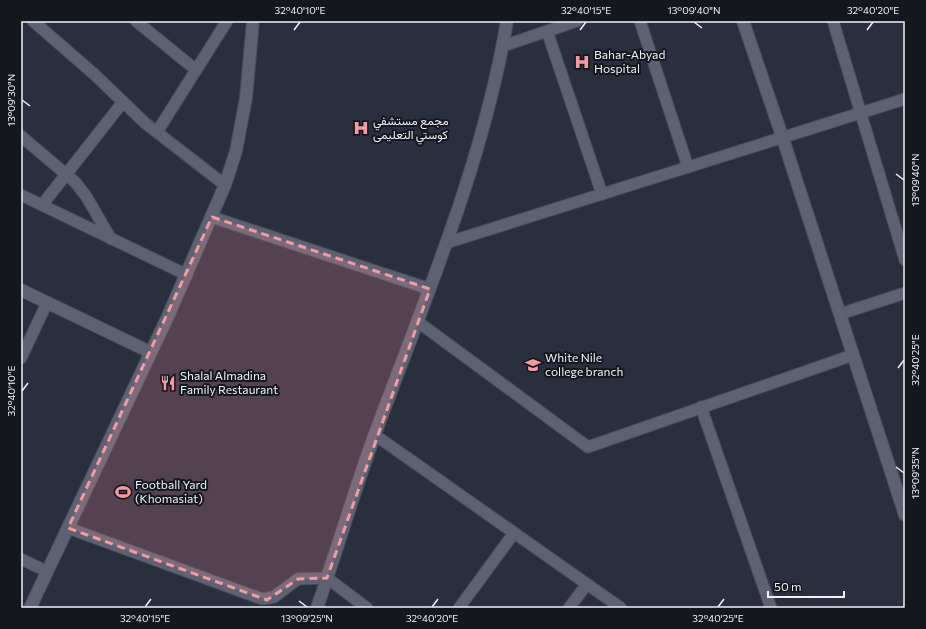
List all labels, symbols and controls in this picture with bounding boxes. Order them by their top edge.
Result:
text: 32°40'10"E [274,4,326,16]
text: 32°40'15"E [561,4,611,16]
text: 13°09'40"N [667,4,721,16]
text: 32°40'20"E [847,4,899,16]
place label: Bahar-Abyad Hospital [594,47,665,75]
hospital icon: Bahar-Abyad Hospital [573,53,591,71]
text: 13°09'30"N [5,74,17,126]
place label: مجمع مستشفي كوستي التعليمى [373,113,449,145]
hospital icon: مجمع مستشفي كوستي التعليمى [352,119,370,137]
text: 13°09'40"N [909,153,921,207]
text: 32°40'25"E [909,334,921,386]
place label: White Nile college branch [545,350,623,378]
school or university icon: White Nile college branch [524,356,542,374]
text: 32°40'10"E [5,365,17,417]
place label: Shalal Almadina Family Restaurant [180,368,278,396]
restaurant icon: Shalal Almadina Family Restaurant [159,374,177,392]
text: 13°09'35"N [909,447,921,499]
place label: Football Yard (Khomasiat) [135,477,207,505]
sports icon: Football Yard (Khomasiat) [114,483,132,501]
scale bar [768,573,844,599]
text: 50 m [774,579,802,593]
text: 32°40'15"E [120,612,170,624]
text: 13°09'25"N [281,612,333,624]
text: 32°40'20"E [406,612,458,624]
text: 32°40'25"E [692,612,744,624]

